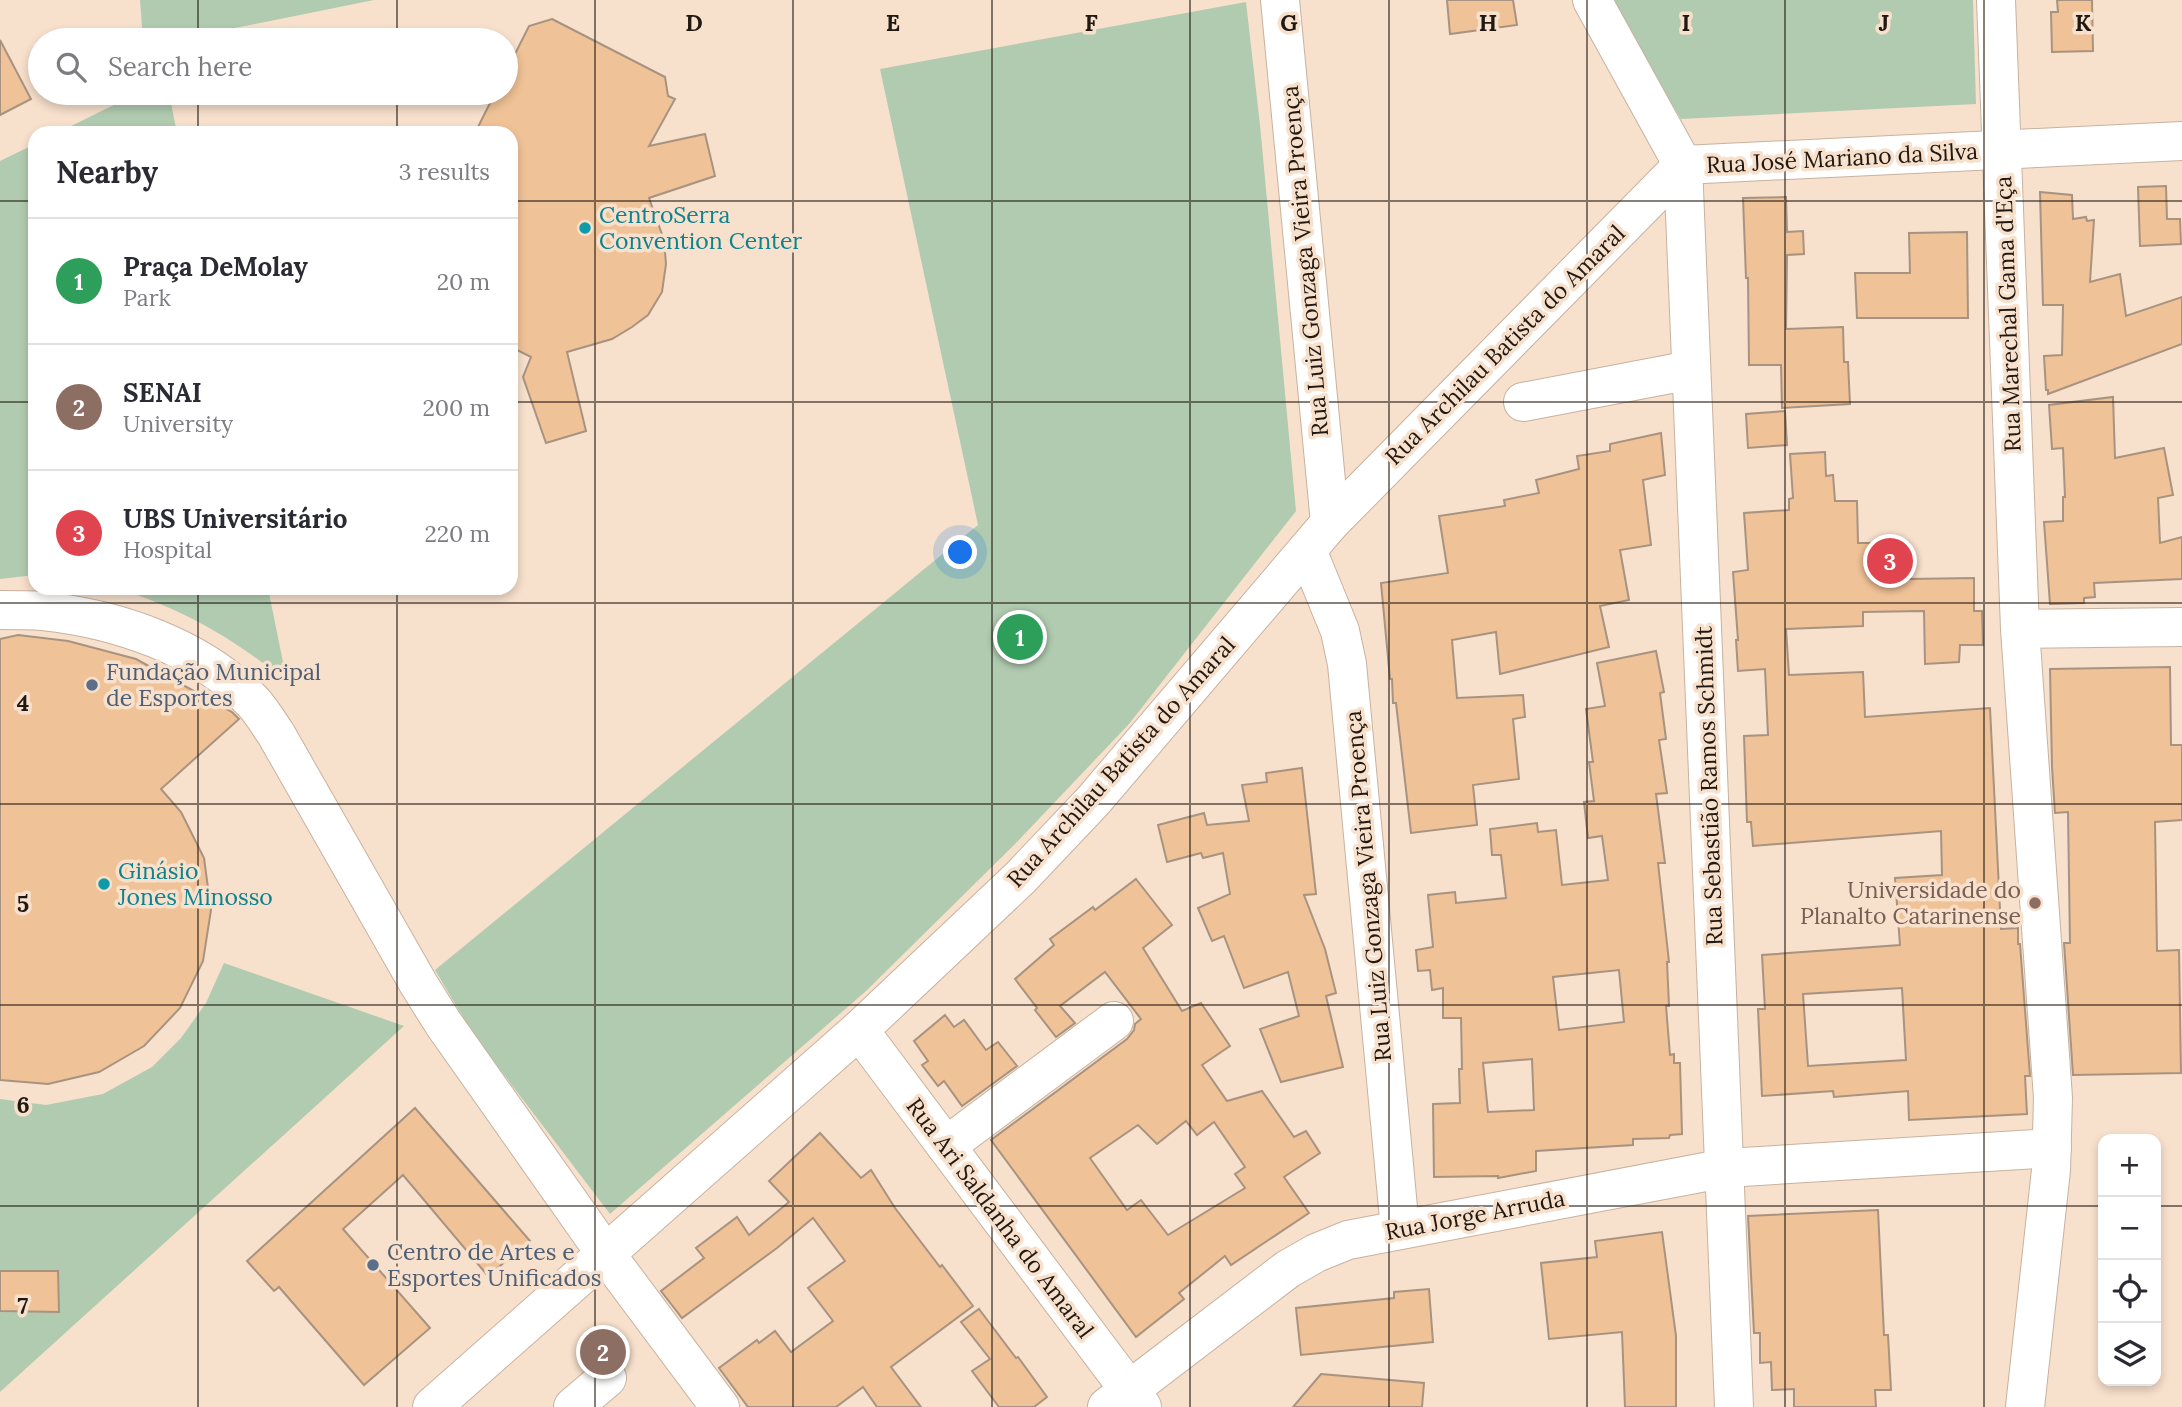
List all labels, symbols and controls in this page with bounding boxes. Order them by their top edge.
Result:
text: D [685,8,703,37]
text: E [886,8,900,37]
text: F [1084,8,1098,37]
text: G [1280,8,1298,37]
text: H [1479,8,1497,37]
text: I [1682,8,1690,37]
text: J [1879,8,1889,37]
text: K [2075,8,2092,37]
search box [28,28,518,105]
icon: search [52,48,90,86]
text: Search here [108,50,252,83]
street label: Rua Luiz Gonzaga Vieira Proença [1275,84,1334,438]
street label: Rua José Mariano da Silva [1705,136,1979,179]
text: Nearby [56,153,158,191]
text: 3 results [399,157,490,186]
street label: Rua Marechal Gama d'Eça [1988,175,2027,453]
place label: CentroSerra Convention Center [599,200,802,255]
street label: Rua Archilau Batista do Amaral [1379,219,1631,471]
marker: CentroSerra Convention Center [577,220,593,236]
text: Praça DeMolay [123,250,308,283]
text: 1 [74,267,84,296]
text: 20 m [437,267,490,296]
text: Park [123,283,171,312]
text: SENAI [123,376,202,409]
text: 2 [73,393,85,422]
text: 200 m [422,393,490,422]
text: University [123,409,233,438]
text: UBS Universitário [123,502,347,535]
text: 3 [73,519,85,548]
text: 220 m [424,519,490,548]
text: Hospital [123,535,212,564]
your location [943,535,977,569]
pin: 3 [1867,535,1913,587]
pin: 1 [997,611,1043,663]
street label: Rua Sebastião Ramos Schmidt [1688,626,1729,946]
street label: Rua Archilau Batista do Amaral [1000,630,1241,893]
place label: Fundação Municipal de Esportes [106,657,321,712]
marker: Fundação Municipal de Esportes [84,677,100,693]
text: 4 [17,688,29,717]
street label: Rua Luiz Gonzaga Vieira Proença [1338,709,1397,1063]
place label: Ginásio Jones Minosso [117,856,273,911]
place label: Universidade do Planalto Catarinense [1800,875,2021,930]
marker: Ginásio Jones Minosso [96,876,112,892]
text: 5 [17,889,29,918]
marker: Universidade do Planalto Catarinense [2027,895,2043,911]
text: 6 [16,1090,30,1119]
street label: Rua Ari Saldanha do Amaral [901,1092,1100,1344]
map controls [2098,1134,2161,1386]
button: + [2098,1134,2161,1197]
street label: Rua Jorge Arruda [1382,1183,1567,1246]
button: − [2098,1197,2161,1260]
place label: Centro de Artes e Esportes Unificados [387,1237,601,1292]
marker: Centro de Artes e Esportes Unificados [365,1257,381,1273]
button: locate [2098,1260,2161,1323]
text: 7 [18,1291,29,1320]
button: layers [2098,1323,2161,1386]
pin: 2 [580,1326,626,1378]

